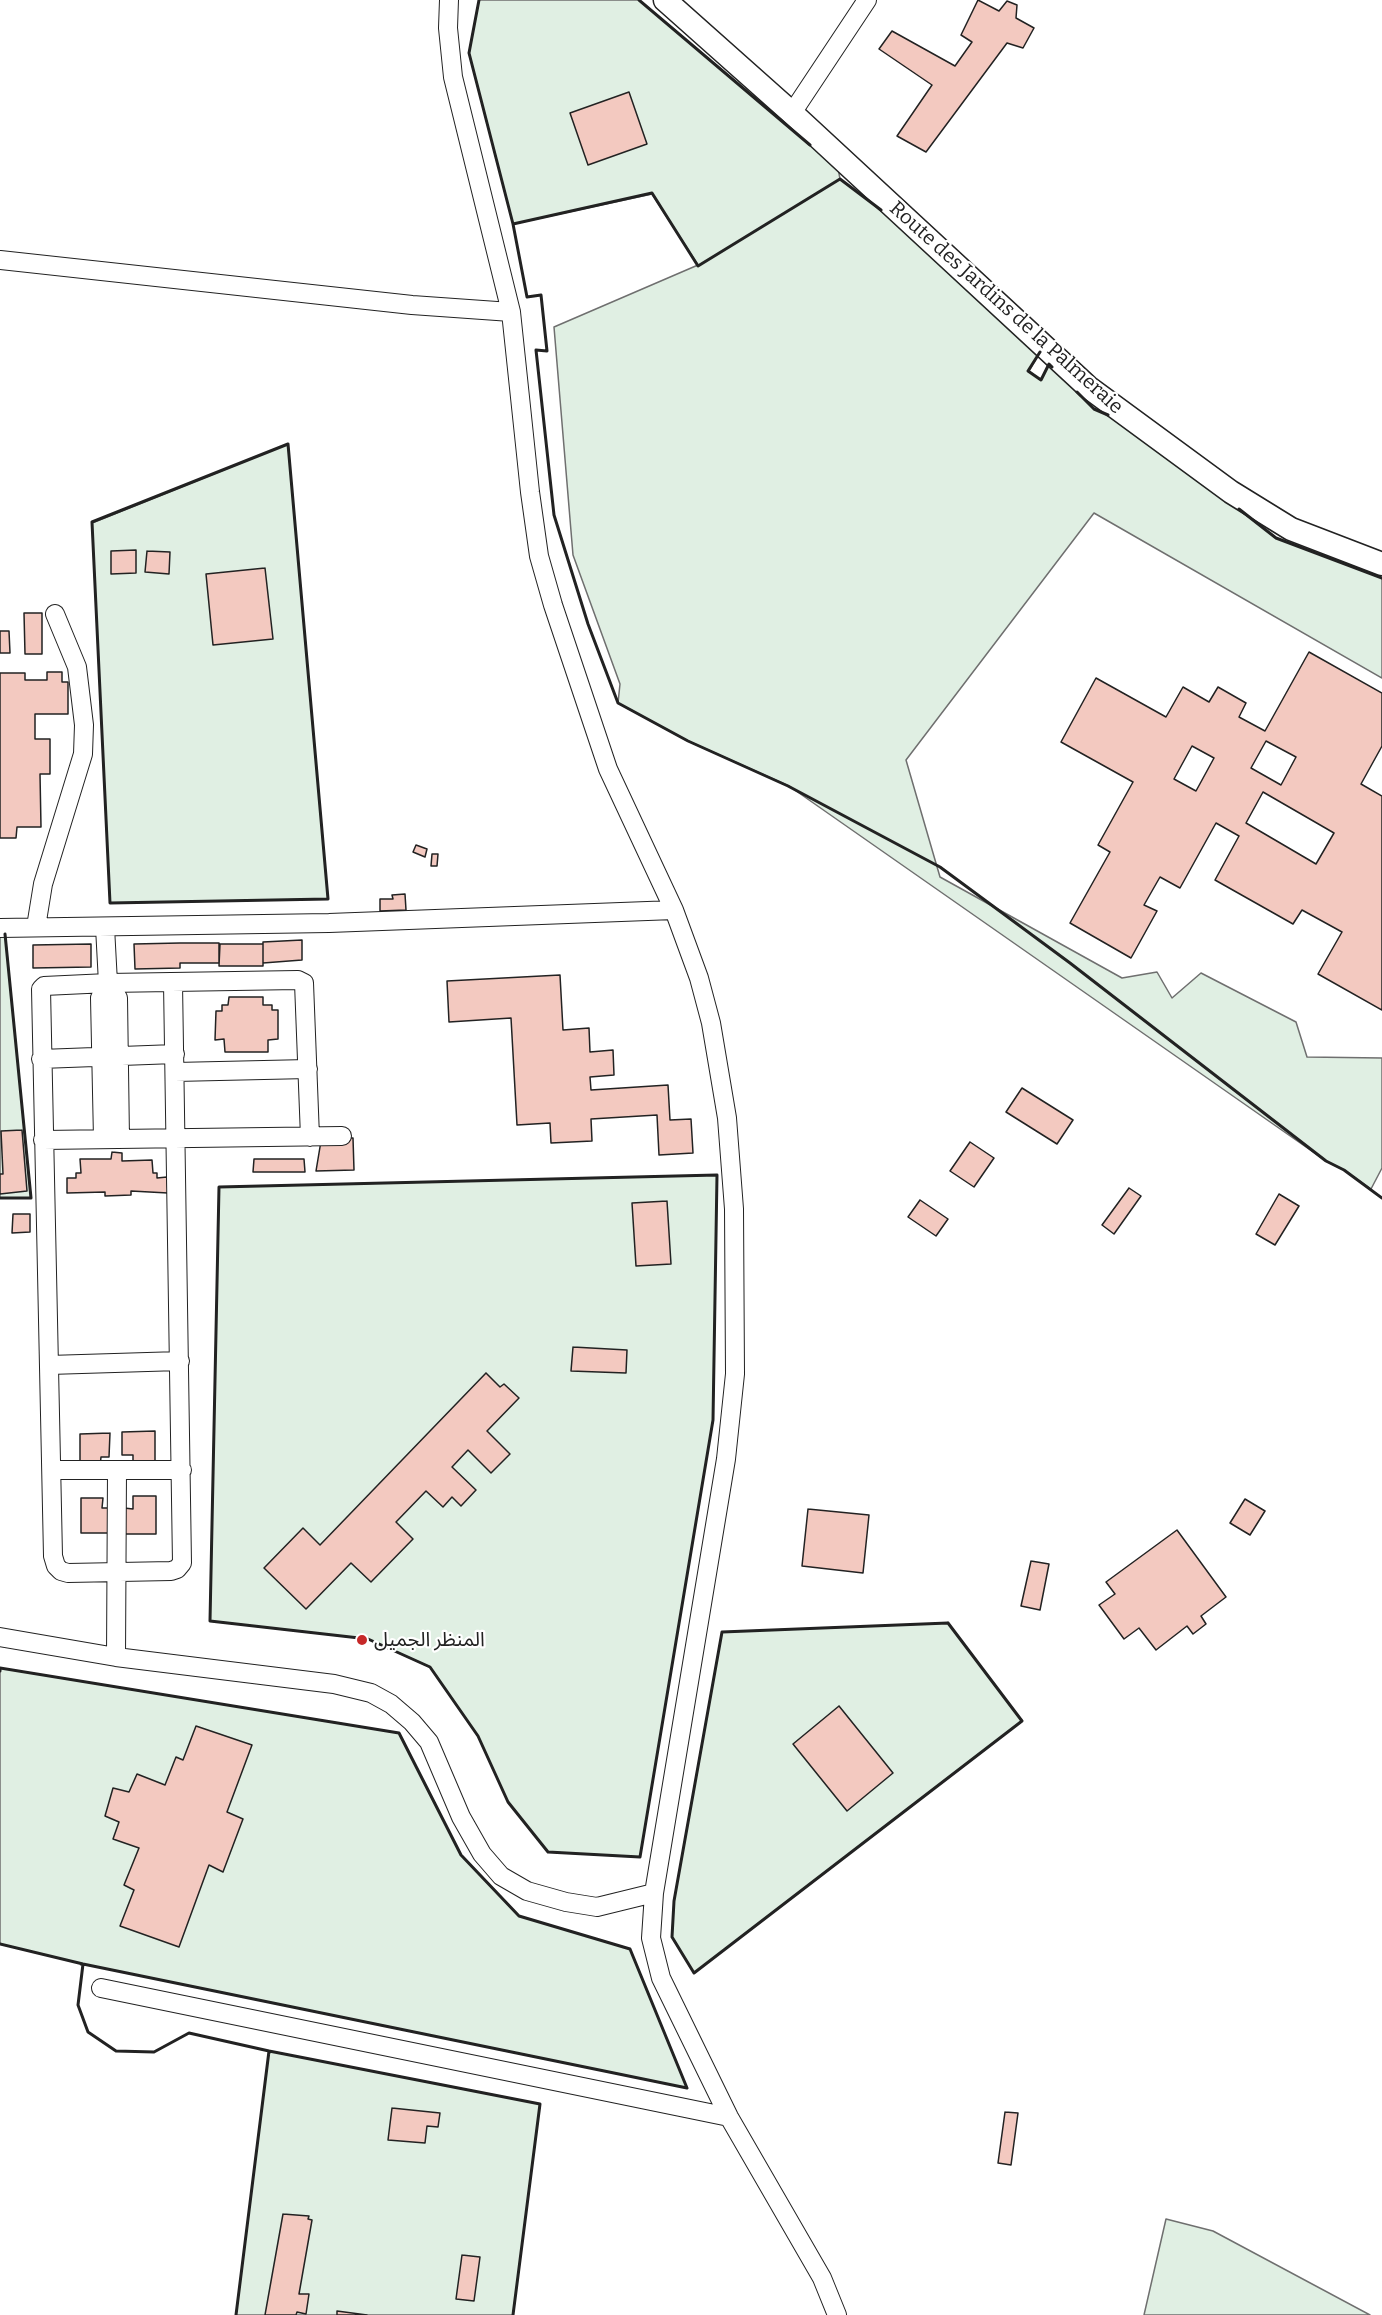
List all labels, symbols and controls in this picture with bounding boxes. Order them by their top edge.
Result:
street label: Route des Jardins de la Palmeraie [884,197,1128,419]
place label: المنظر الجميل [374,1628,485,1652]
marker: المنظر الجميل [355,1633,369,1647]

